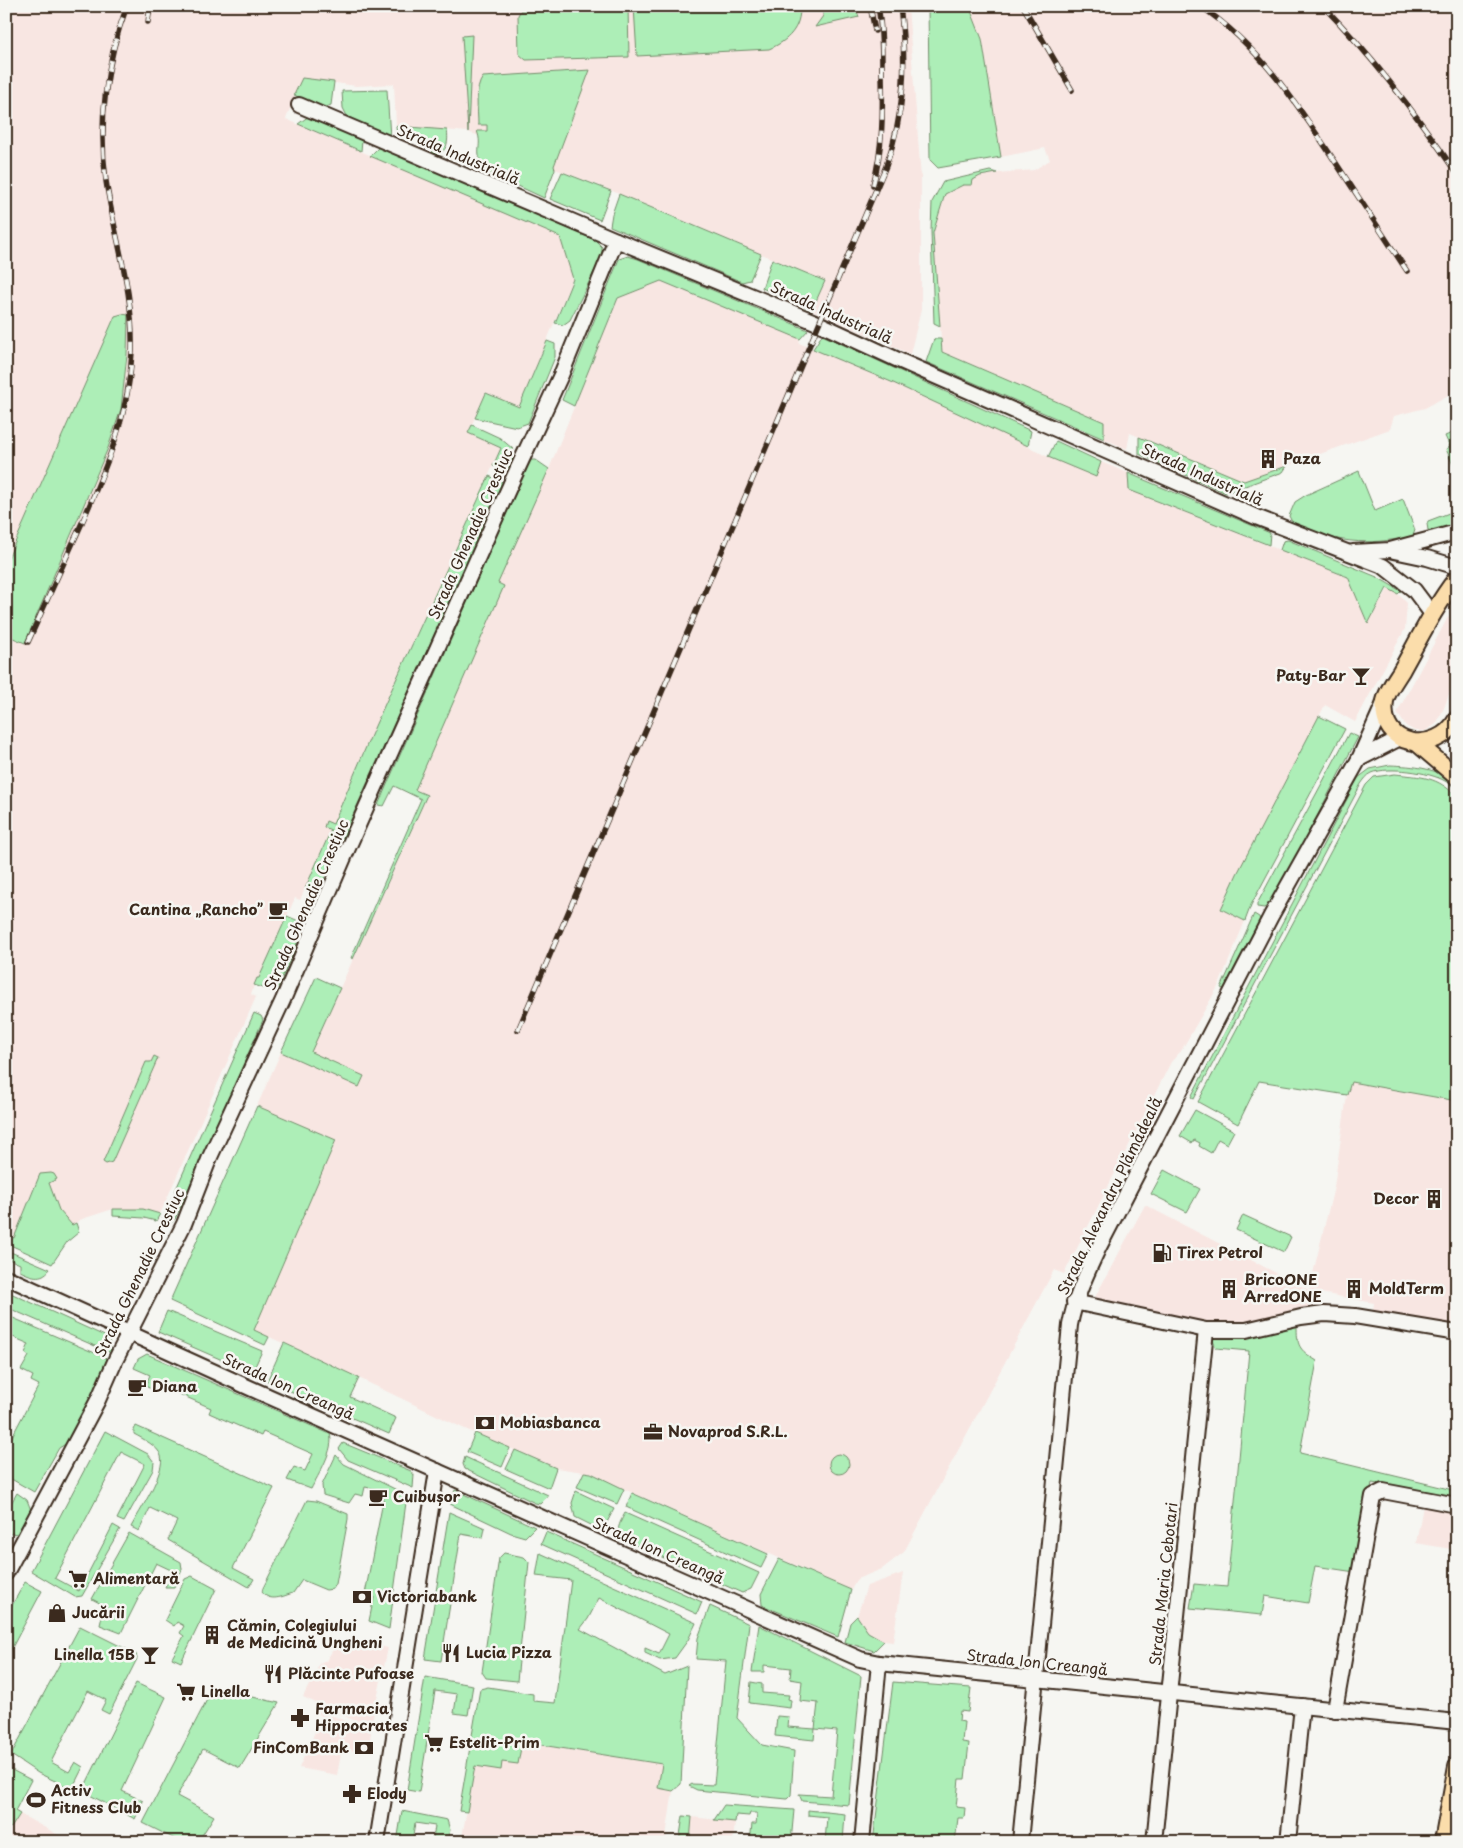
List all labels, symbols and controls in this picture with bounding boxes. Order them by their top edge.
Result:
street label: Strada Industrială [394,117,524,190]
street label: Strada Industrială [767,274,897,349]
street label: Strada Industrială [1138,436,1268,511]
street label: Strada Ghenadie Crestiuc [421,444,518,623]
place label: Paza [1283,446,1321,469]
building icon: Paza [1257,448,1279,470]
place label: Paty-Bar [1276,663,1346,686]
bar icon: Paty-Bar [1350,665,1372,687]
street label: Strada Ghenadie Crestiuc [257,815,354,994]
place label: Cantina „Rancho” [129,897,263,920]
cafe icon: Cantina „Rancho” [267,899,289,921]
street label: Strada Alexandru Plămădeală [1051,1092,1167,1298]
street label: Strada Ghenadie Crestiuc [88,1184,190,1361]
place label: Decor [1373,1186,1419,1209]
building icon: Decor [1423,1188,1445,1210]
place label: Tirex Petrol [1177,1240,1263,1263]
fuel station icon: Tirex Petrol [1151,1242,1173,1264]
place label: BricoONE ArredONE [1244,1267,1322,1307]
place label: MoldTerm [1369,1276,1444,1299]
building icon: BricoONE ArredONE [1218,1278,1240,1300]
building icon: MoldTerm [1343,1278,1365,1300]
street label: Strada Ion Creangă [219,1346,359,1425]
place label: Diana [152,1374,198,1397]
cafe icon: Diana [126,1376,148,1398]
place label: Mobiasbanca [500,1410,601,1433]
bank icon: Mobiasbanca [474,1412,496,1434]
place label: Novaprod S.R.L. [668,1419,788,1442]
office icon: Novaprod S.R.L. [642,1421,664,1443]
place label: Cuibușor [393,1484,460,1507]
cafe icon: Cuibușor [367,1486,389,1508]
street label: Strada Maria Cebotari [1142,1501,1183,1667]
street label: Strada Ion Creangă [589,1510,729,1589]
place label: Alimentară [92,1566,180,1589]
supermarket icon: Alimentară [67,1568,89,1590]
place label: Victoriabank [377,1584,477,1607]
bank icon: Victoriabank [351,1586,373,1608]
place label: Jucării [72,1600,125,1623]
shop icon: Jucării [46,1602,68,1624]
place label: Cămin, Colegiului de Medicină Ungheni [227,1613,383,1653]
building icon: Cămin, Colegiului de Medicină Ungheni [201,1624,223,1646]
place label: Lucia Pizza [466,1640,552,1663]
place label: Linella 15B [54,1642,135,1665]
restaurant icon: Lucia Pizza [440,1642,462,1664]
street label: Strada Ion Creangă [965,1643,1110,1680]
bar icon: Linella 15B [139,1644,161,1666]
place label: Plăcinte Pufoase [288,1661,414,1684]
restaurant icon: Plăcinte Pufoase [262,1663,284,1685]
place label: Linella [201,1679,250,1702]
supermarket icon: Linella [175,1681,197,1703]
place label: Farmacia Hippocrates [315,1696,407,1736]
pharmacy icon: Farmacia Hippocrates [289,1707,311,1729]
place label: Estelit-Prim [449,1730,540,1753]
supermarket icon: Estelit-Prim [423,1732,445,1754]
place label: FinComBank [253,1735,349,1758]
bank icon: FinComBank [353,1737,375,1759]
place label: Activ Fitness Club [50,1778,142,1818]
place label: Elody [367,1781,407,1804]
pharmacy icon: Elody [341,1783,363,1805]
sports icon: Activ Fitness Club [25,1789,47,1811]

